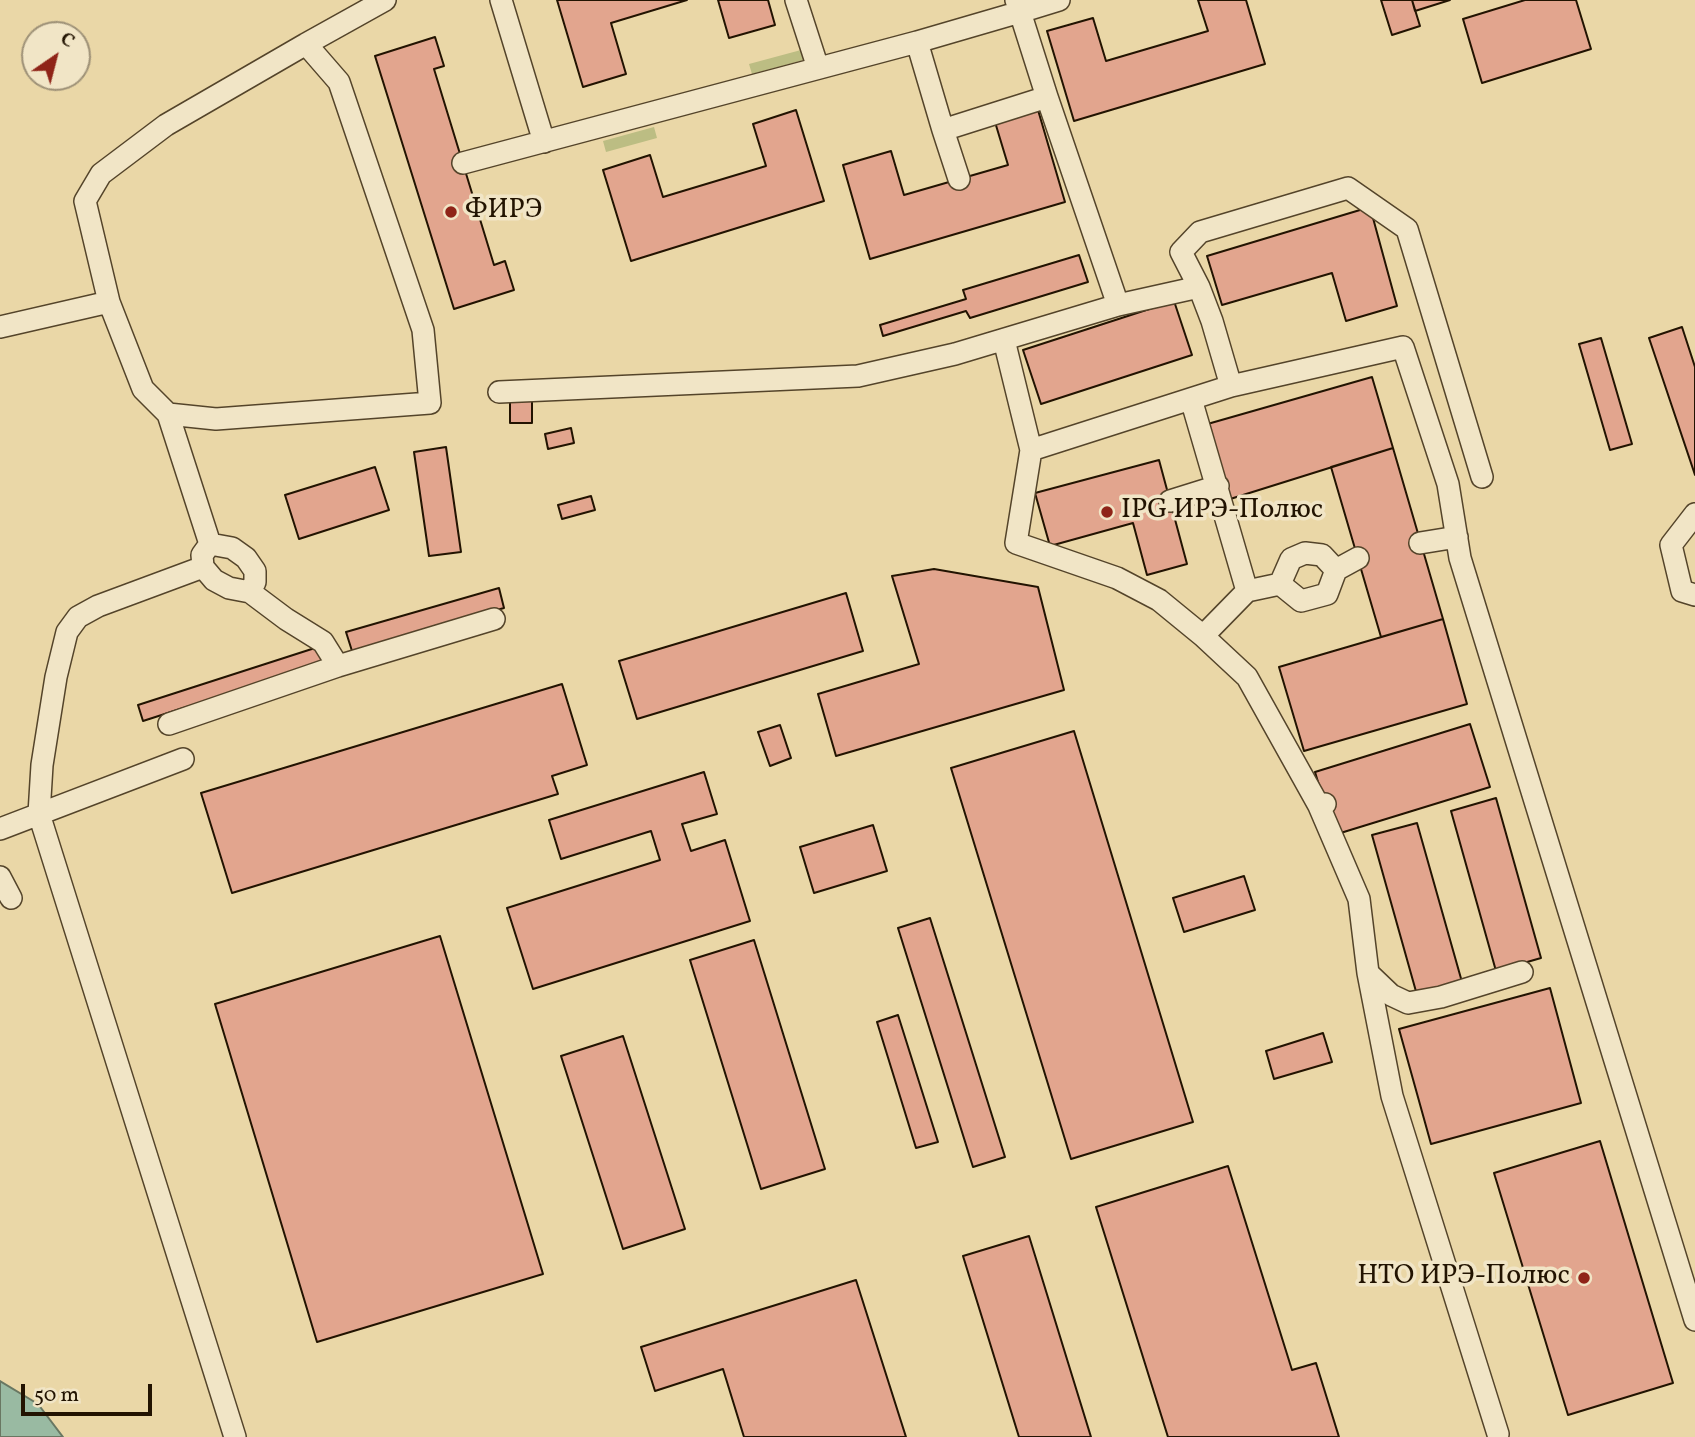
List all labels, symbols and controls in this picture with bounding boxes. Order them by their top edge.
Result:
north arrow [21,21,91,91]
text: С [54,26,79,55]
place label: ФИРЭ [465,195,542,229]
marker: ФИРЭ [443,204,459,220]
place label: IPG ИРЭ-Полюс [1121,495,1323,529]
marker: IPG ИРЭ-Полюс [1099,504,1115,520]
place label: НТО ИРЭ-Полюс [1357,1261,1570,1295]
marker: НТО ИРЭ-Полюс [1576,1270,1592,1286]
scale bar [24,1370,156,1414]
text: 50 m [34,1381,79,1410]

